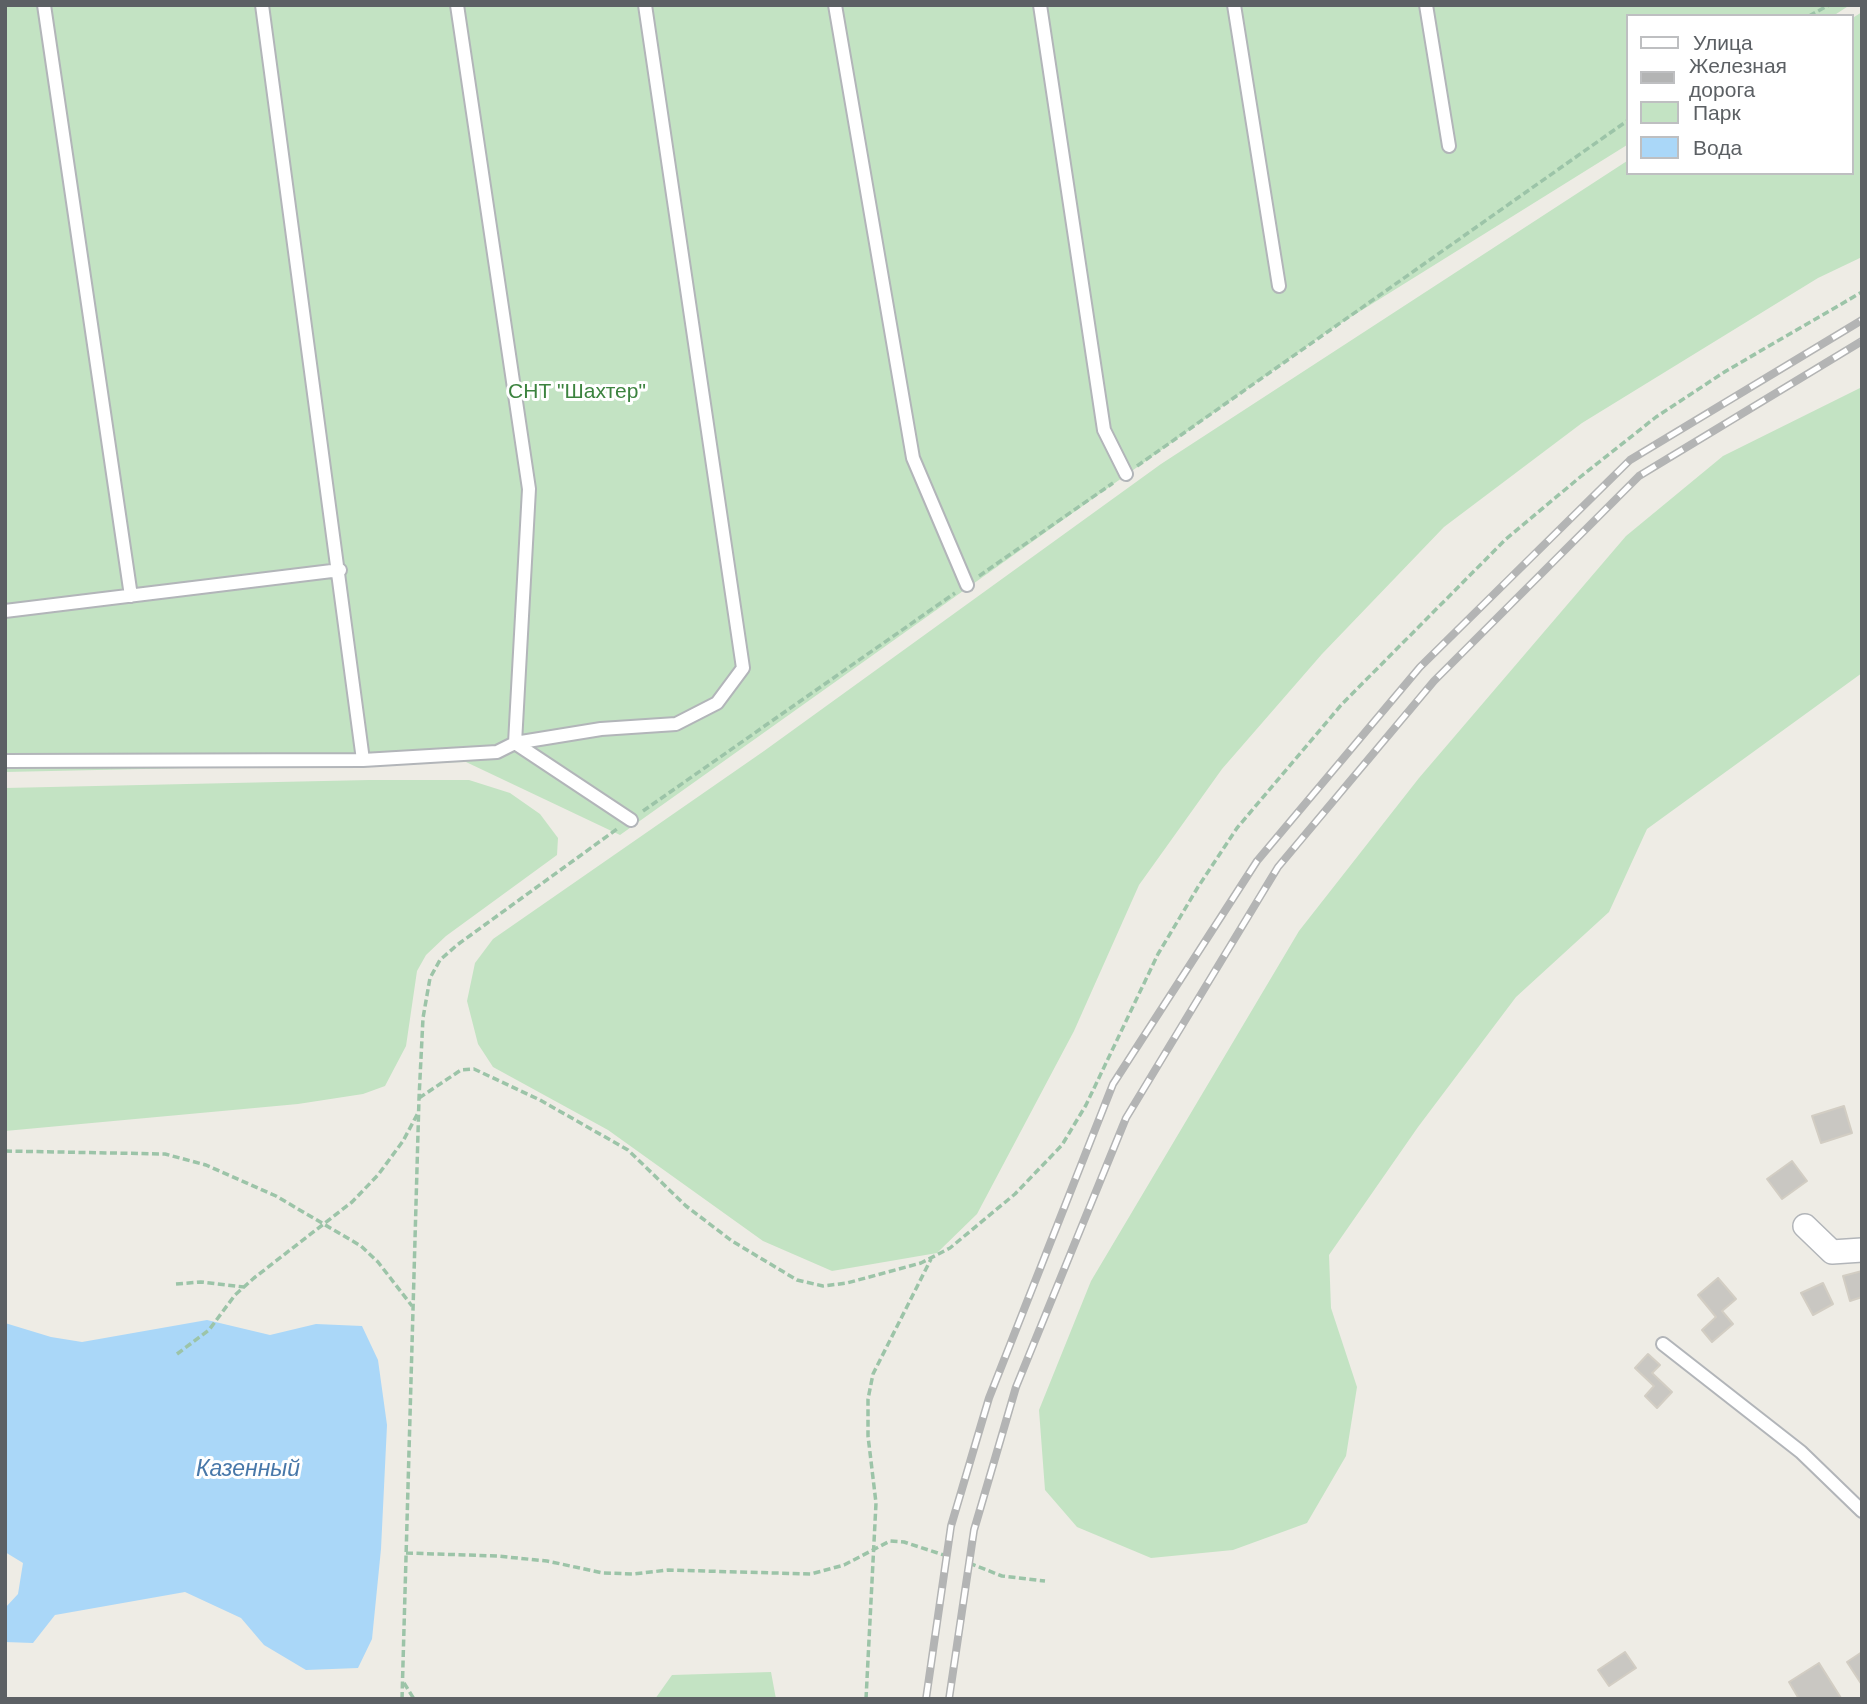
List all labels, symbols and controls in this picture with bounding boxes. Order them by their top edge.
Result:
legend [1626,14,1853,175]
text: Улица [1693,31,1753,54]
text: Железная дорога [1689,54,1787,101]
text: Парк [1693,101,1741,124]
text: Вода [1693,136,1742,159]
park label: СНТ "Шахтер" [508,379,646,405]
water label: Казенный [196,1456,300,1484]

